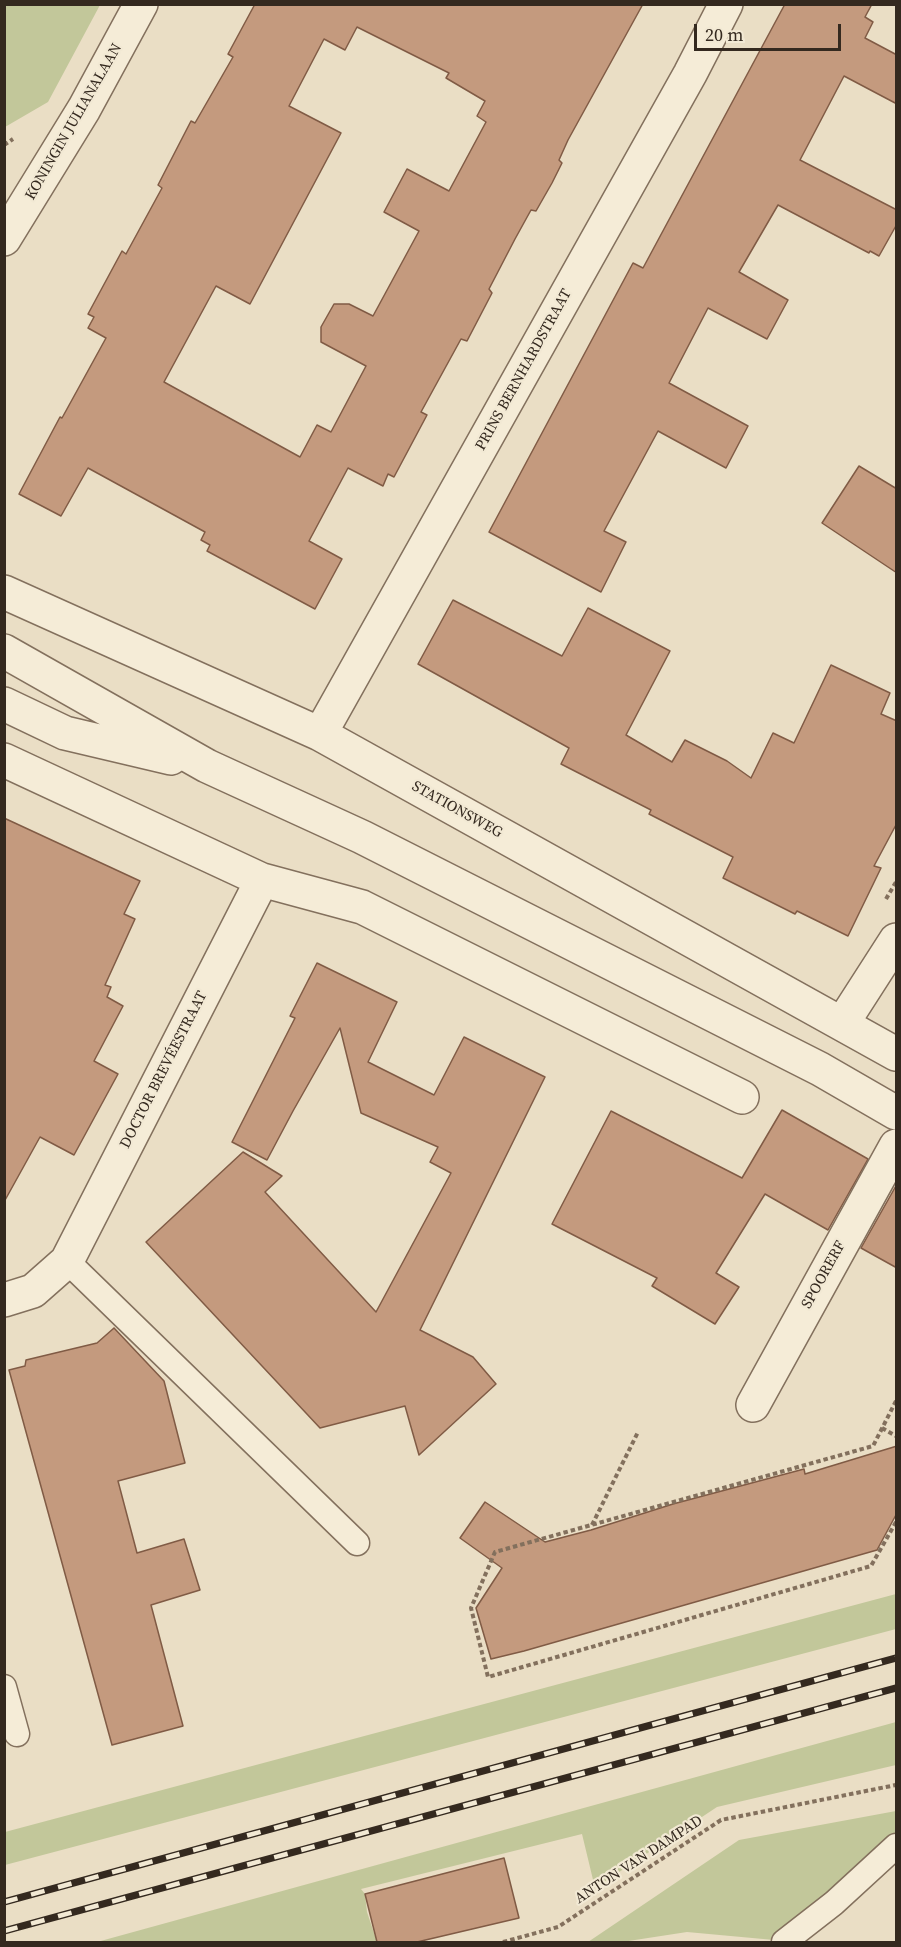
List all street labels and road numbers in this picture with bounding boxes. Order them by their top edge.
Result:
street label: KONINGIN JULIANALAAN [22,41,126,203]
street label: PRINS BERNHARDSTRAAT [472,286,576,454]
street label: STATIONSWEG [408,778,506,842]
street label: DOCTOR BREVÉESTRAAT [116,988,212,1152]
street label: SPOORERF [798,1238,850,1312]
street label: ANTON VAN DAMPAD [572,1812,706,1908]

